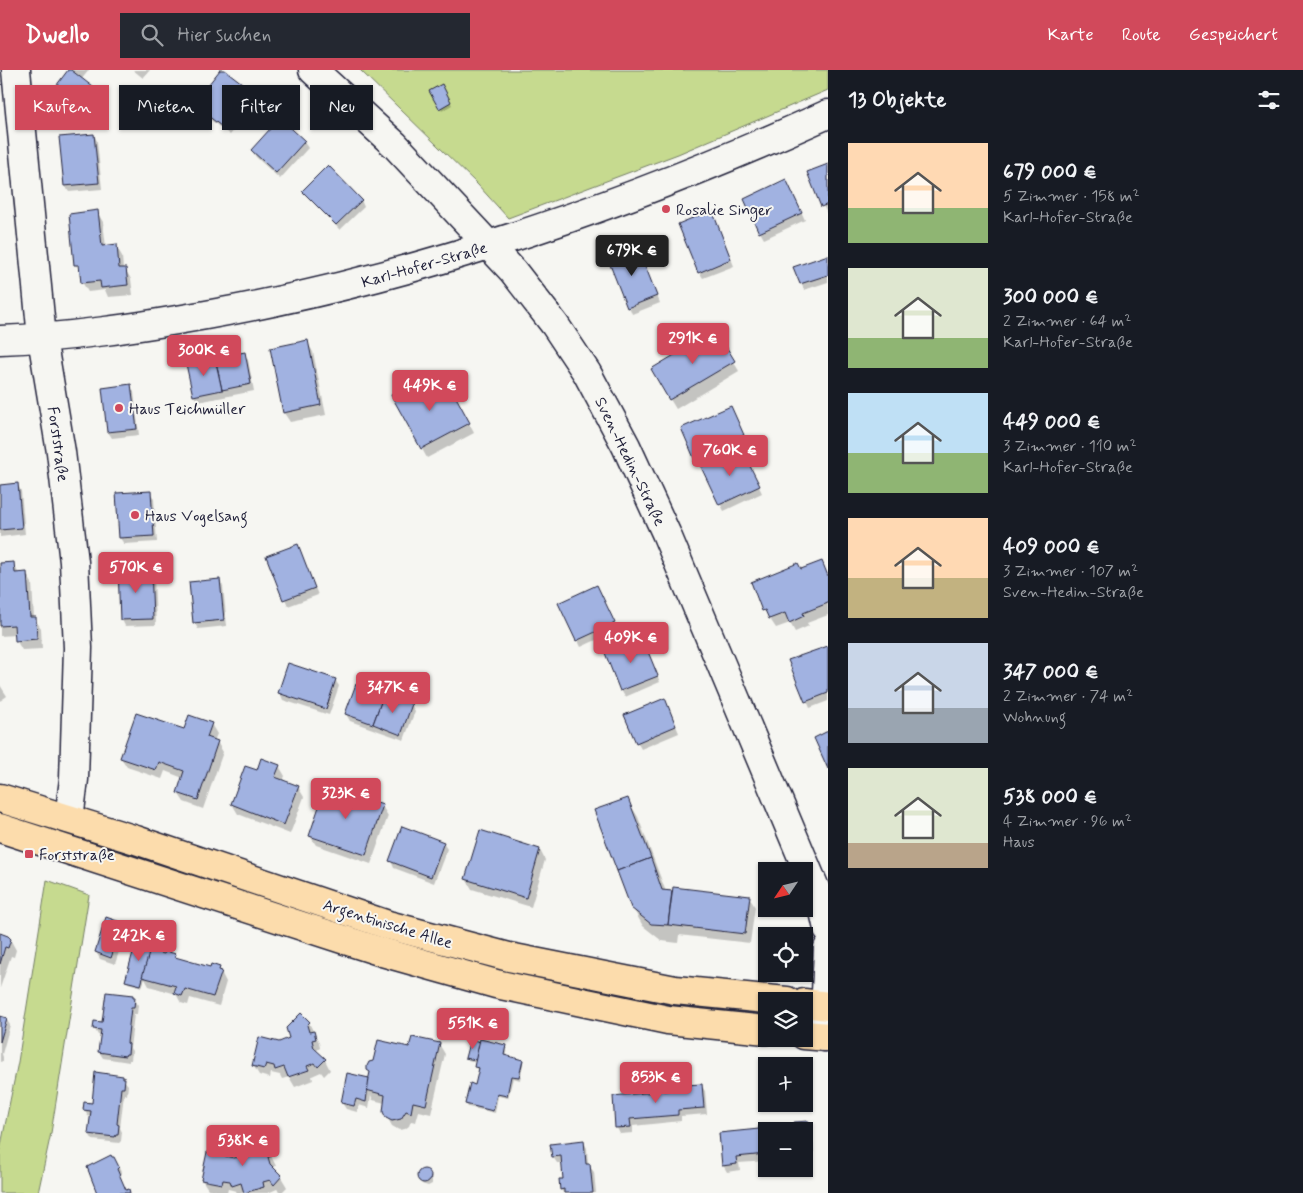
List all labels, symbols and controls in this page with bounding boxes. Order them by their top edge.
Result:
search box [120,13,470,58]
text: Dwello [25,20,90,51]
icon: search [138,21,166,49]
text: Hier suchen [178,23,271,48]
text: Karte [1048,23,1094,47]
text: Route [1122,23,1161,47]
text: Gespeichert [1189,23,1278,47]
chip: Kaufen [15,85,109,130]
chip: Mieten [119,85,212,130]
chip: Filter [222,85,300,130]
chip: Neu [310,85,373,130]
text: 13 Objekte [848,86,946,114]
icon: filters [1255,86,1283,114]
text: 679 000 € [1003,158,1097,186]
icon: home [888,163,948,223]
text: 5 Zimmer · 158 m² [1003,186,1140,207]
place label: Rosalie Singer [676,200,773,222]
marker: Rosalie Singer [660,203,672,215]
text: Karl-Hofer-Straße [1003,207,1133,228]
pin: 679K € [591,234,673,277]
street label: Karl-Hofer-Straße [359,237,490,293]
text: 679K € [607,240,657,261]
text: 300 000 € [1003,283,1099,311]
icon: home [888,288,948,348]
text: 2 Zimmer · 64 m² [1003,311,1131,332]
pin: 291K € [652,322,734,365]
text: 291K € [668,328,718,349]
text: Karl-Hofer-Straße [1003,332,1133,353]
pin: 300K € [163,334,245,377]
text: 300K € [178,340,230,361]
pin: 449K € [389,370,471,412]
text: 449K € [403,375,457,396]
street label: Sven-Hedin-Straße [589,394,670,530]
place label: Haus Teichmüller [129,399,246,420]
marker: Haus Teichmüller [113,402,125,414]
street label: Forststraße [42,405,73,483]
text: 449 000 € [1003,408,1101,436]
icon: home [888,413,948,473]
pin: 760K € [689,434,771,477]
text: 3 Zimmer · 110 m² [1003,436,1137,457]
text: 760K € [703,440,757,461]
text: Karl-Hofer-Straße [1003,457,1133,478]
place label: Haus Vogelsang [145,506,248,528]
marker: Haus Vogelsang [129,509,141,521]
text: 409 000 € [1003,533,1100,561]
icon: home [888,538,948,598]
pin: 570K € [95,552,177,594]
text: 570K € [109,557,163,578]
text: 3 Zimmer · 107 m² [1003,561,1138,582]
text: Sven-Hedin-Straße [1003,582,1144,603]
pin: 409K € [590,622,672,664]
text: 409K € [605,627,658,648]
text: 347 000 € [1003,658,1098,686]
icon: home [888,663,948,723]
pin: 347K € [352,672,434,714]
text: 347K € [367,677,419,698]
text: 2 Zimmer · 74 m² [1003,686,1133,707]
text: Wohnung [1003,707,1066,728]
pin: 323K € [305,778,387,820]
text: 323K € [322,783,370,804]
text: 538 000 € [1003,783,1097,811]
icon: home [888,788,948,848]
text: 4 Zimmer · 96 m² [1003,811,1132,832]
text: Haus [1003,832,1035,853]
place label: Forststraße [39,845,115,866]
marker: Forststraße [23,848,35,860]
north arrow [758,862,812,918]
map controls [758,862,813,1177]
street label: Argentinische Allee [320,895,455,955]
pin: 242K € [98,920,180,962]
text: 242K € [112,925,166,946]
button: locate [758,927,813,982]
button: layers [758,992,813,1047]
pin: 551K € [432,1008,514,1050]
text: 551K € [448,1013,498,1034]
button: + [758,1057,813,1112]
pin: 853K € [615,1062,697,1104]
text: 853K € [631,1067,681,1088]
button: − [758,1122,813,1177]
pin: 538K € [202,1124,284,1167]
text: 538K € [217,1130,269,1151]

